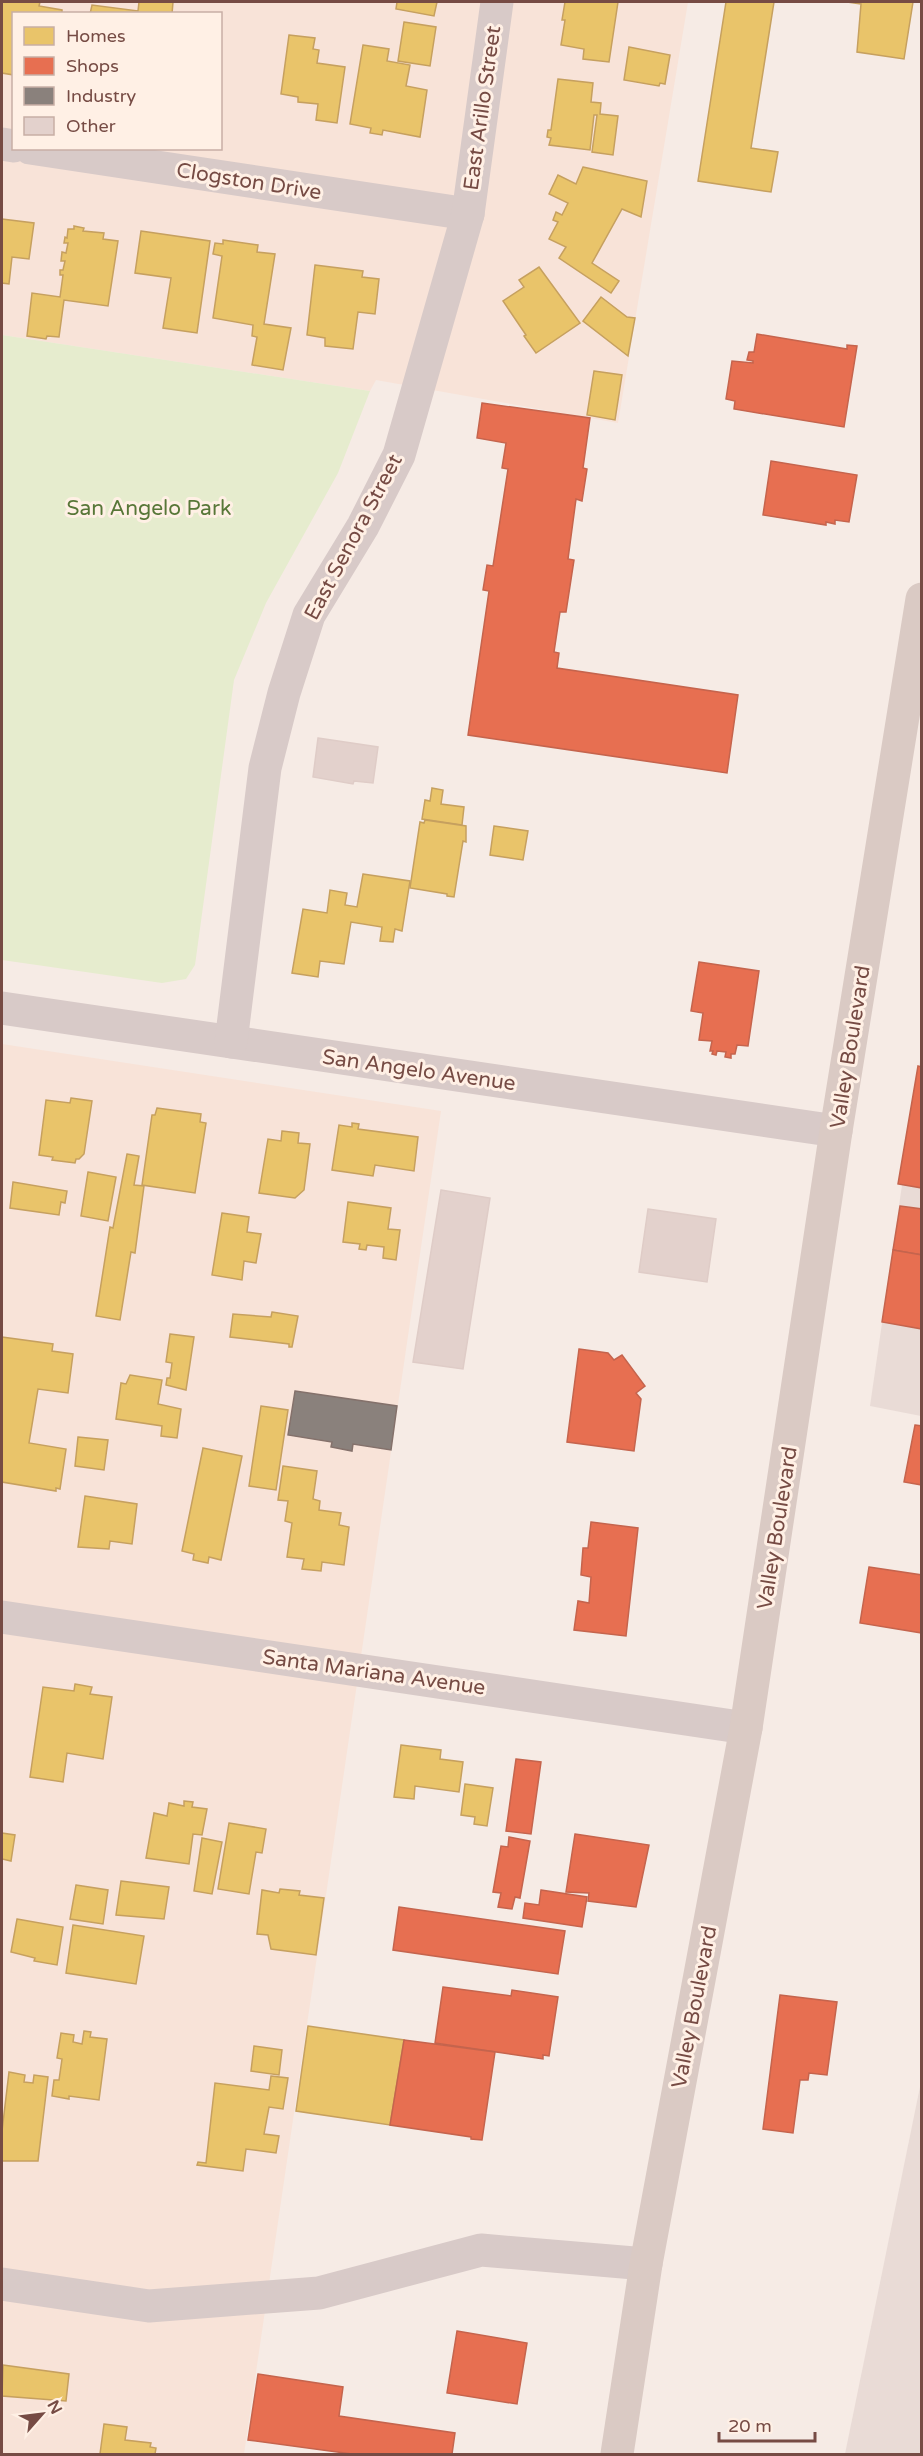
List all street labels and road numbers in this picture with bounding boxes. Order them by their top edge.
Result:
street label: East Arillo Street [459,24,506,192]
street label: Clogston Drive [175,158,323,205]
street label: East Senora Street [299,450,408,624]
street label: Valley Boulevard [825,964,876,1131]
street label: San Angelo Avenue [321,1045,517,1096]
street label: Valley Boulevard [752,1445,803,1612]
street label: Santa Mariana Avenue [261,1644,487,1701]
street label: Valley Boulevard [666,1924,723,2090]

